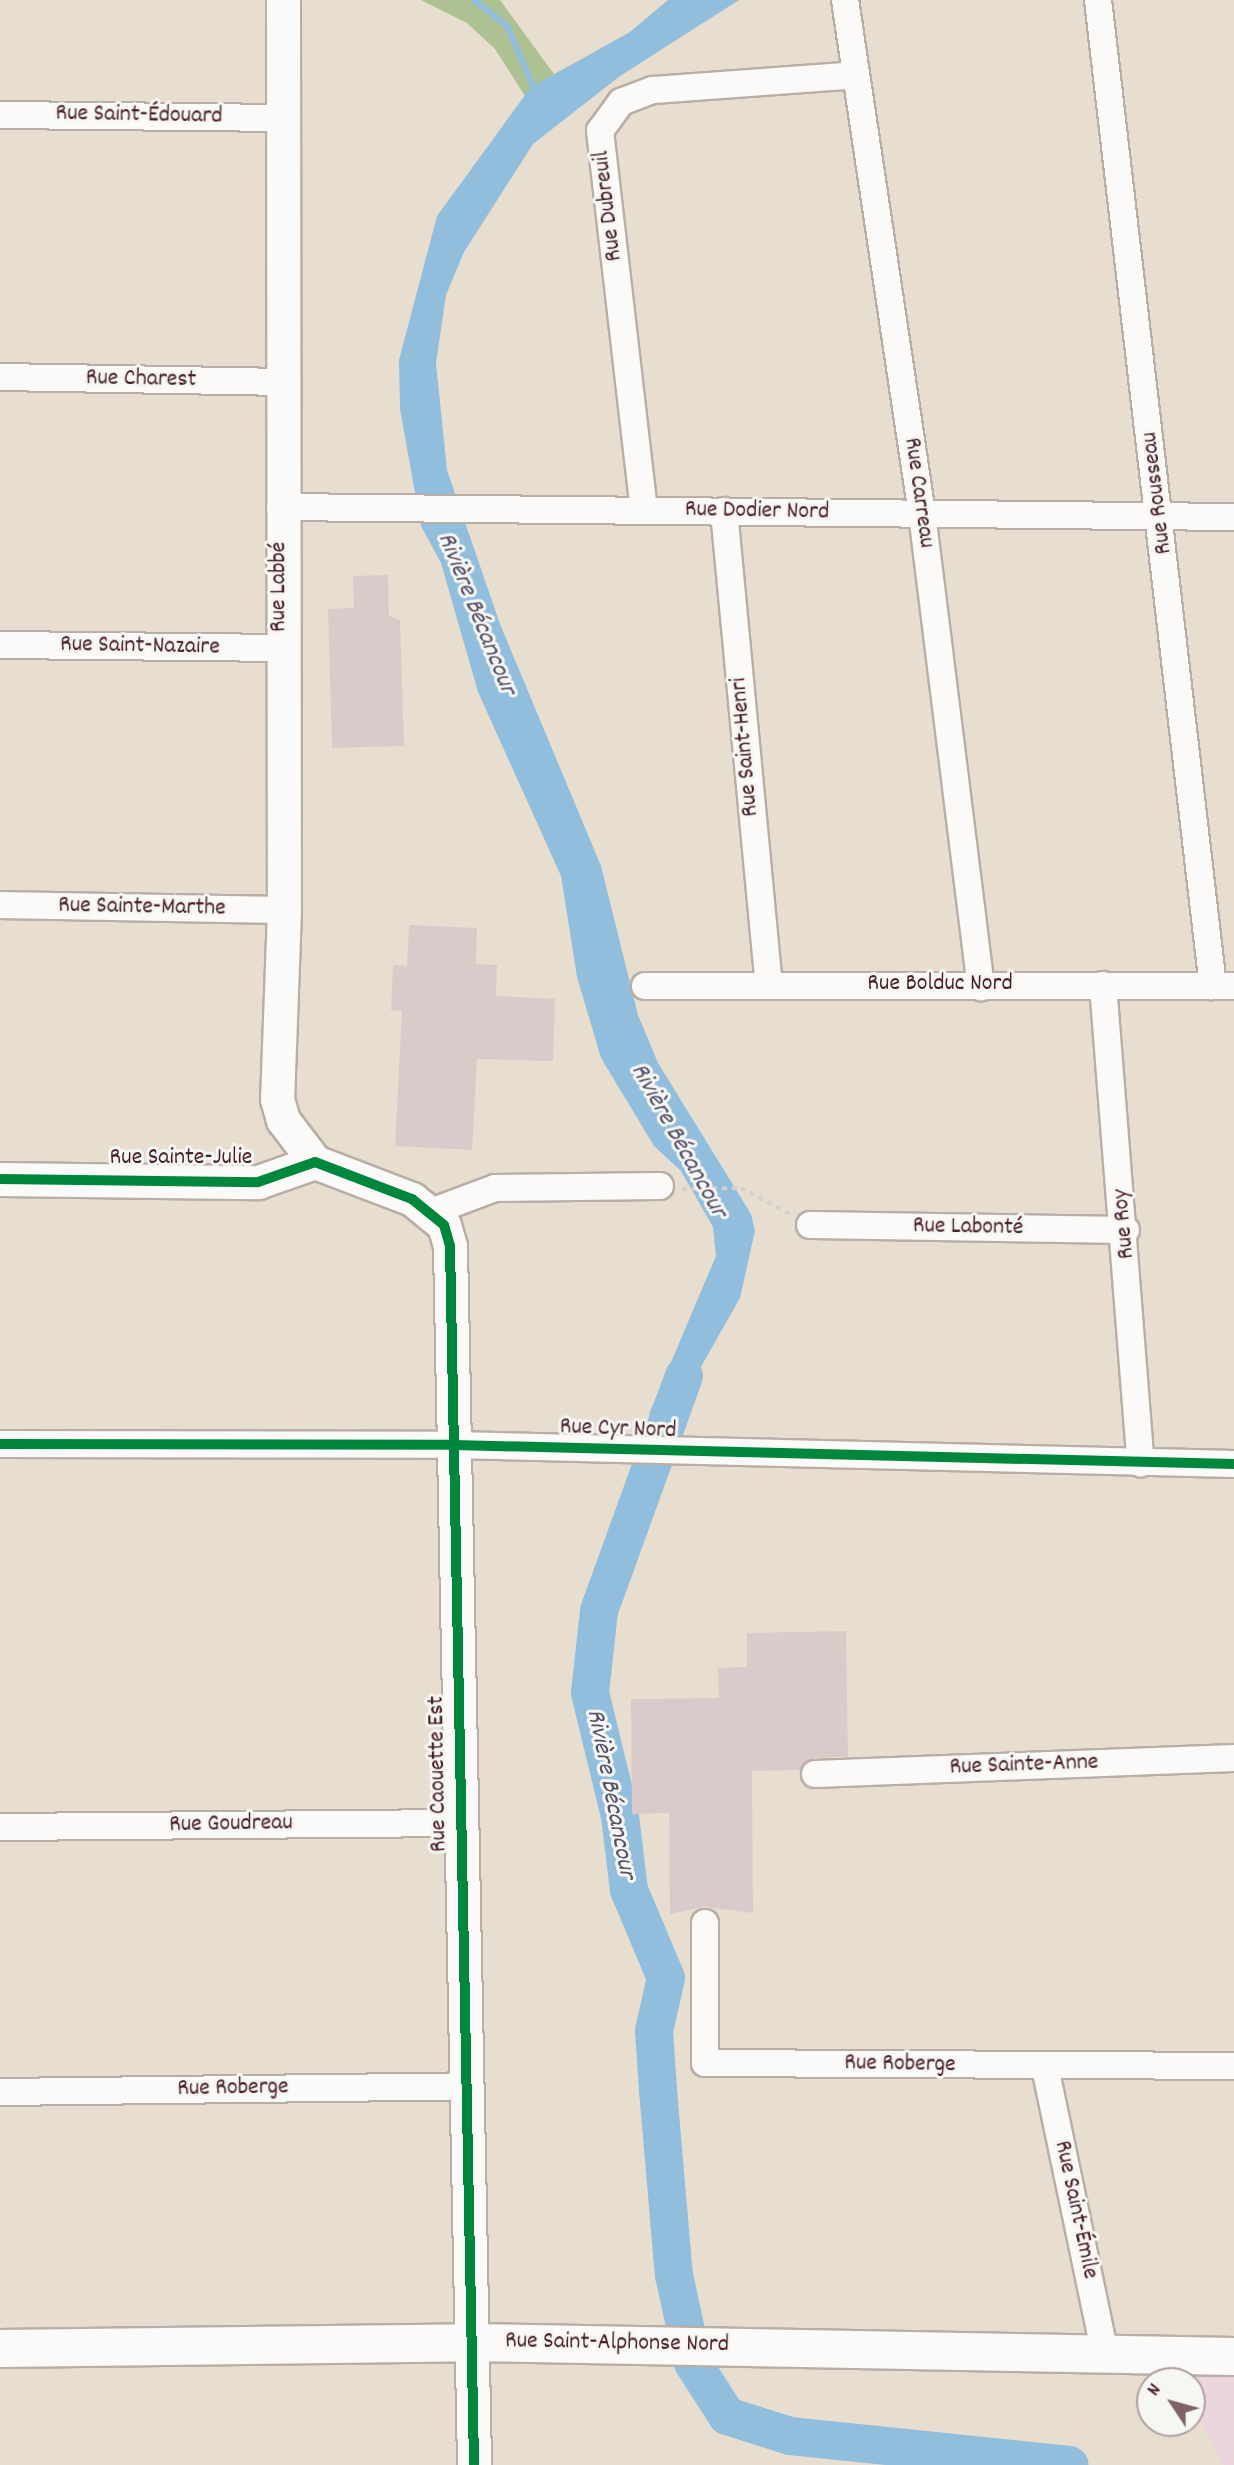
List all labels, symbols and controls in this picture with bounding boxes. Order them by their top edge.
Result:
street label: Rue Saint-Édouard [55,100,223,132]
street label: Rue Dubreuil [588,149,630,263]
street label: Rue Charest [85,365,197,395]
street label: Rue Rousseau [1136,430,1180,556]
street label: Rue Carreau [896,436,940,550]
street label: Rue Dodier Nord [685,496,829,528]
water label: Rivière Bécancour [429,528,523,700]
street label: Rue Labbé [266,542,294,632]
street label: Rue Saint-Nazaire [60,631,220,663]
street label: Rue Saint-Henri [726,676,766,818]
street label: Rue Sainte-Marthe [58,892,226,924]
street label: Rue Bolduc Nord [867,971,1013,999]
water label: Rivière Bécancour [623,1058,733,1224]
street label: Rue Sainte-Julie [110,1145,252,1173]
street label: Rue Roy [1108,1188,1142,1260]
street label: Rue Labonté [912,1213,1024,1243]
street label: Rue Cyr Nord [559,1414,677,1446]
street label: Rue Caouette Est [423,1696,455,1852]
water label: Rivière Bécancour [578,1706,642,1882]
street label: Rue Sainte-Anne [949,1749,1099,1783]
street label: Rue Goudreau [169,1810,293,1840]
street label: Rue Roberge [844,2050,956,2080]
street label: Rue Roberge [177,2074,289,2104]
street label: Rue Saint-Émile [1046,2138,1104,2282]
street label: Rue Saint-Alphonse Nord [505,2328,729,2360]
north arrow [1136,2367,1206,2437]
text: N [1142,2379,1169,2402]

